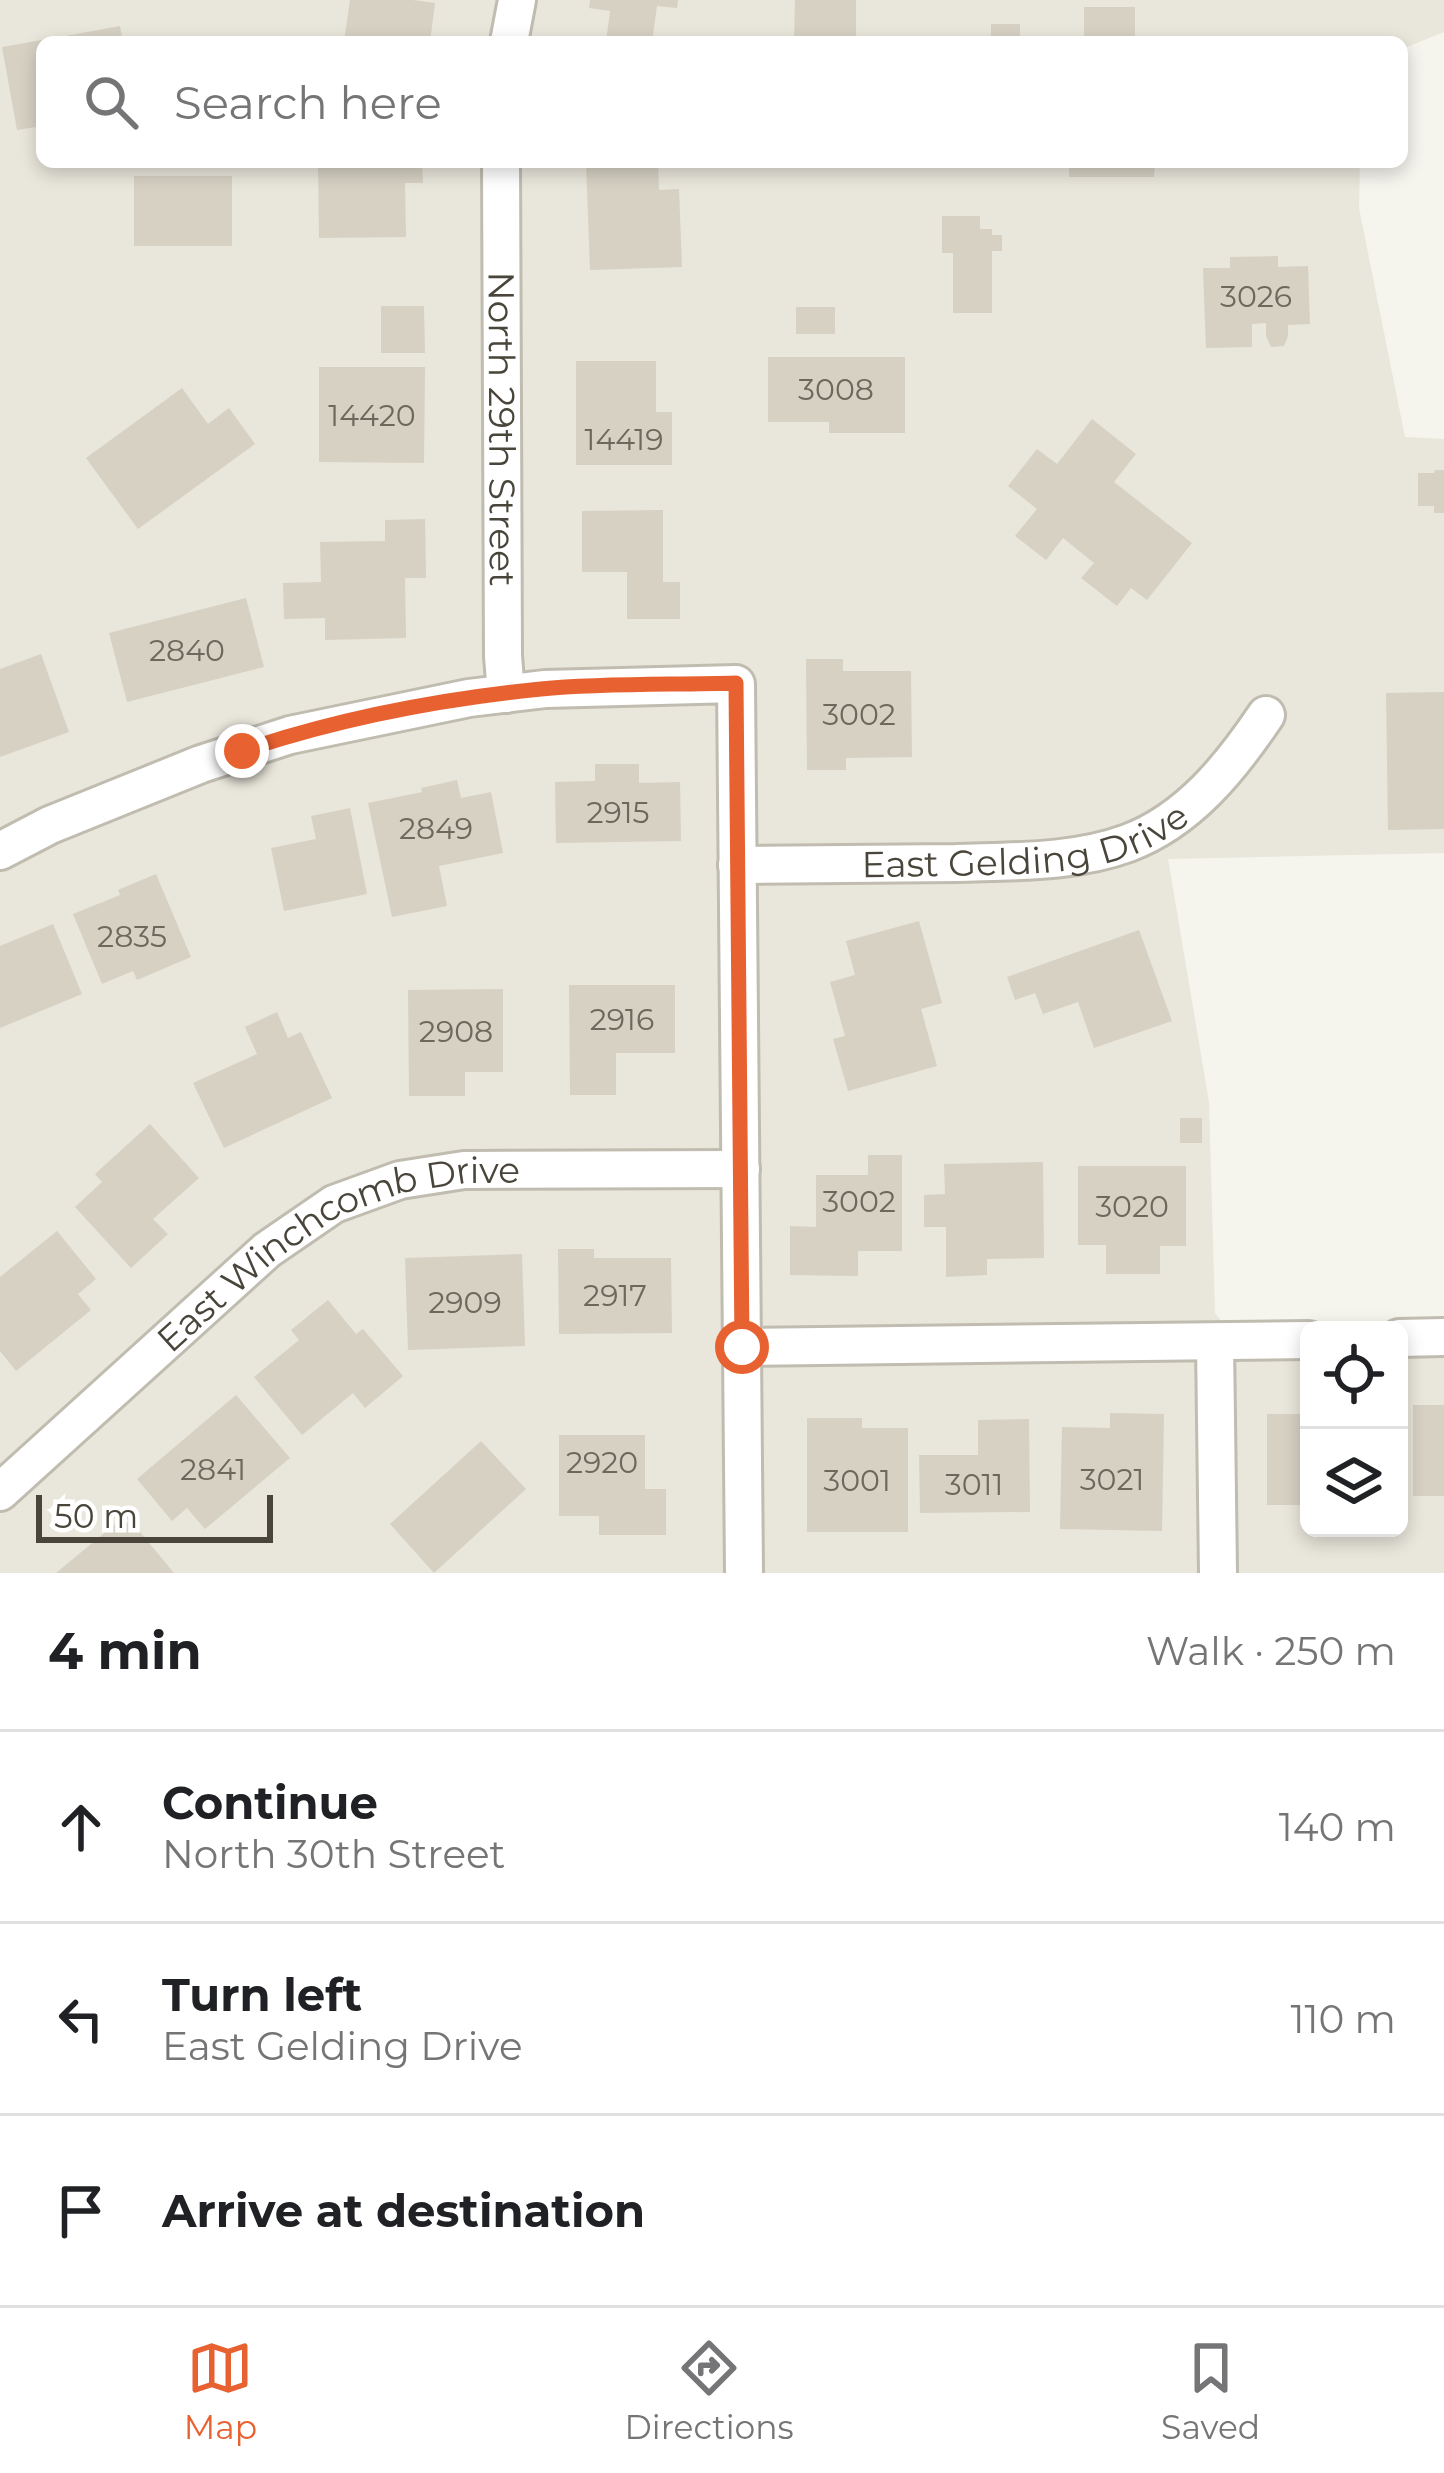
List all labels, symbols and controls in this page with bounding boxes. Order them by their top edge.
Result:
search box [36,36,1408,168]
icon: search [78,69,144,135]
text: Search here [174,75,442,130]
street label: North 29th Street [479,271,525,587]
house number: 3026 [1220,278,1292,315]
house number: 3008 [798,371,874,408]
house number: 14420 [328,397,416,434]
house number: 14419 [585,421,663,458]
house number: 2840 [149,632,225,669]
house number: 3002 [822,696,896,733]
route end [215,724,269,778]
street label: East Gelding Drive [861,793,1197,886]
house number: 2915 [586,794,650,831]
house number: 2849 [399,810,473,847]
house number: 2835 [97,918,167,955]
house number: 2916 [590,1001,654,1038]
house number: 2908 [419,1013,493,1050]
street label: East Winchcomb Drive [148,1147,520,1361]
house number: 3002 [822,1183,896,1220]
house number: 3020 [1095,1188,1169,1225]
house number: 2917 [583,1277,647,1314]
house number: 2909 [428,1284,502,1321]
route start [715,1320,769,1374]
map controls [1300,1321,1408,1537]
button: locate [1300,1321,1408,1429]
button: layers [1300,1429,1408,1537]
house number: 2920 [566,1444,638,1481]
house number: 2841 [180,1451,246,1488]
house number: 3021 [1080,1461,1144,1498]
house number: 3001 [823,1462,891,1499]
house number: 3011 [945,1466,1003,1503]
scale bar [36,1489,273,1542]
text: 50 m [54,1496,138,1536]
text: 4 min [48,1620,202,1682]
text: Walk · 250 m [1146,1627,1396,1675]
text: Continue [162,1775,378,1830]
icon: ahead [48,1794,114,1860]
text: 140 m [1279,1803,1396,1851]
text: North 30th Street [162,1830,505,1878]
text: Turn left [162,1967,362,2022]
icon: left [48,1986,114,2052]
text: 110 m [1290,1995,1396,2043]
text: East Gelding Drive [162,2022,522,2070]
icon: arrive [48,2178,114,2244]
text: Arrive at destination [162,2183,645,2238]
tab: Map [184,2335,257,2447]
tab: Directions [625,2335,794,2447]
tab: Saved [1161,2335,1260,2447]

